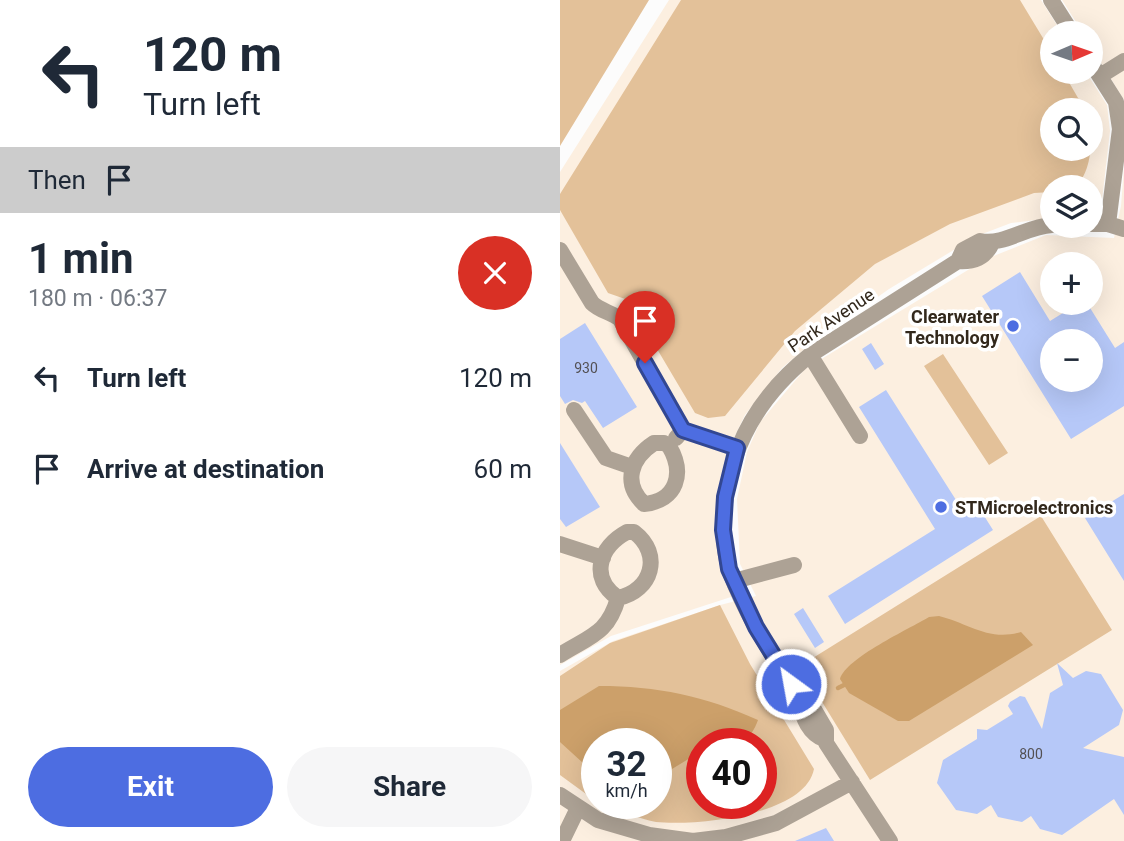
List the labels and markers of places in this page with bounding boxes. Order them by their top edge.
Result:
pin [615,291,675,363]
place label: Clearwater Technology [905,306,1000,348]
marker: Clearwater Technology [1005,318,1021,334]
place label: STMicroelectronics [955,497,1113,518]
marker: STMicroelectronics [933,499,949,515]

